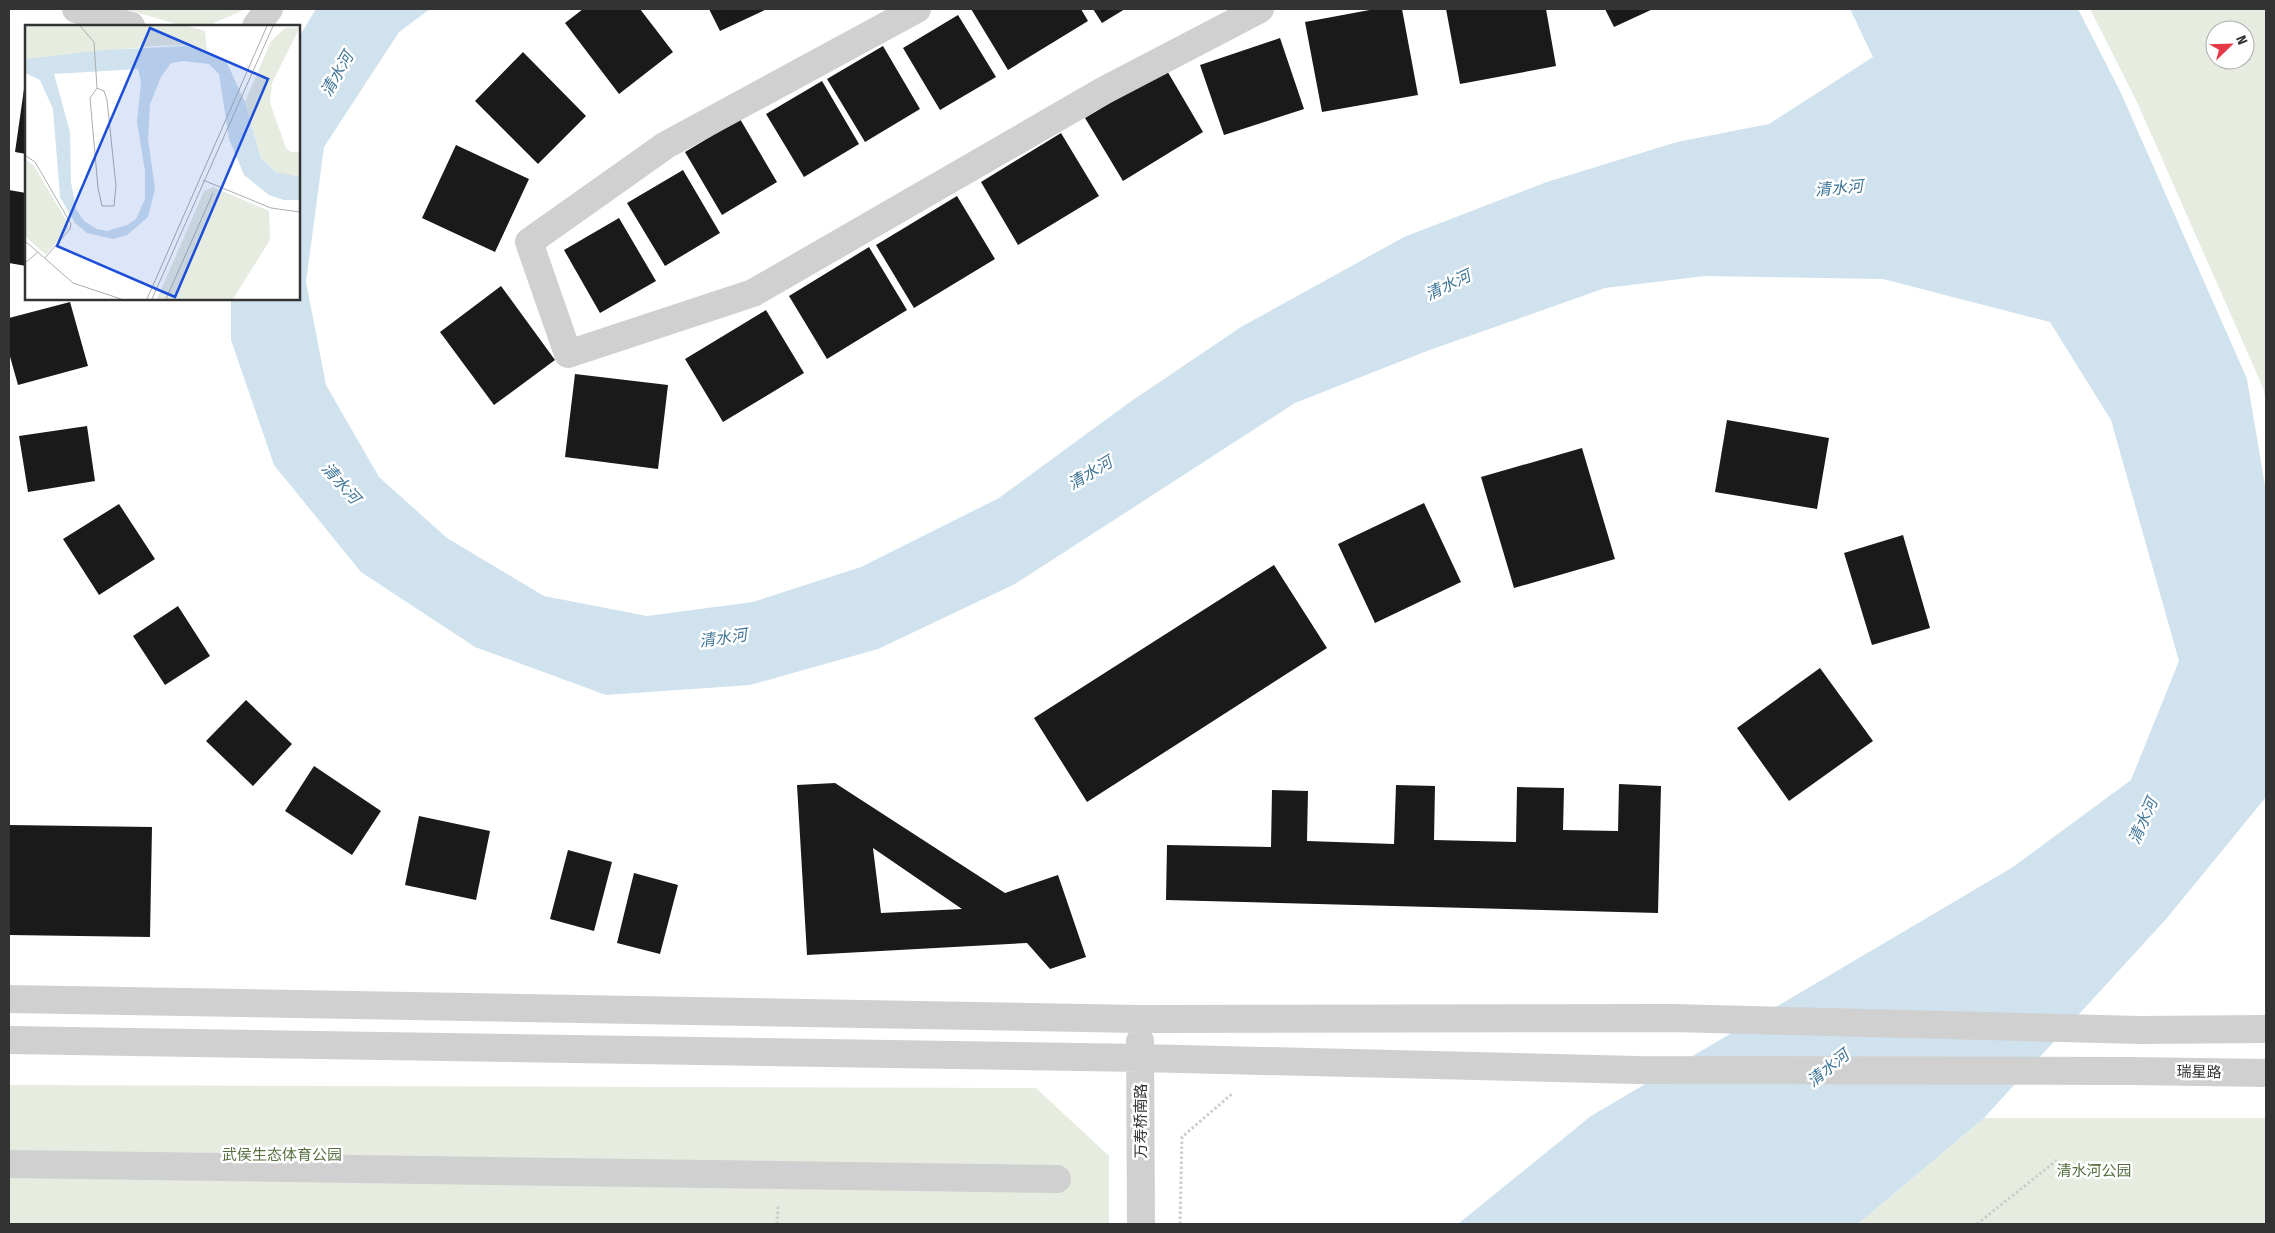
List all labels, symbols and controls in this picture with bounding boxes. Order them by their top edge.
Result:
north arrow [2205,20,2255,70]
inset map [25,25,300,300]
text: N [2232,33,2251,47]
water label: 清水河 [317,46,359,100]
water label: 清水河 [1814,176,1867,200]
water label: 清水河 [1422,265,1476,304]
water label: 清水河 [1065,451,1118,494]
water label: 清水河 [318,459,366,509]
water label: 清水河 [698,625,751,651]
water label: 清水河 [2125,792,2163,847]
water label: 清水河 [1803,1044,1855,1090]
street label: 瑞星路 [2176,1063,2222,1081]
street label: 万寿桥南路 [1132,1083,1150,1159]
park label: 武侯生态体育公园 [222,1146,342,1164]
park label: 清水河公园 [2056,1162,2132,1180]

